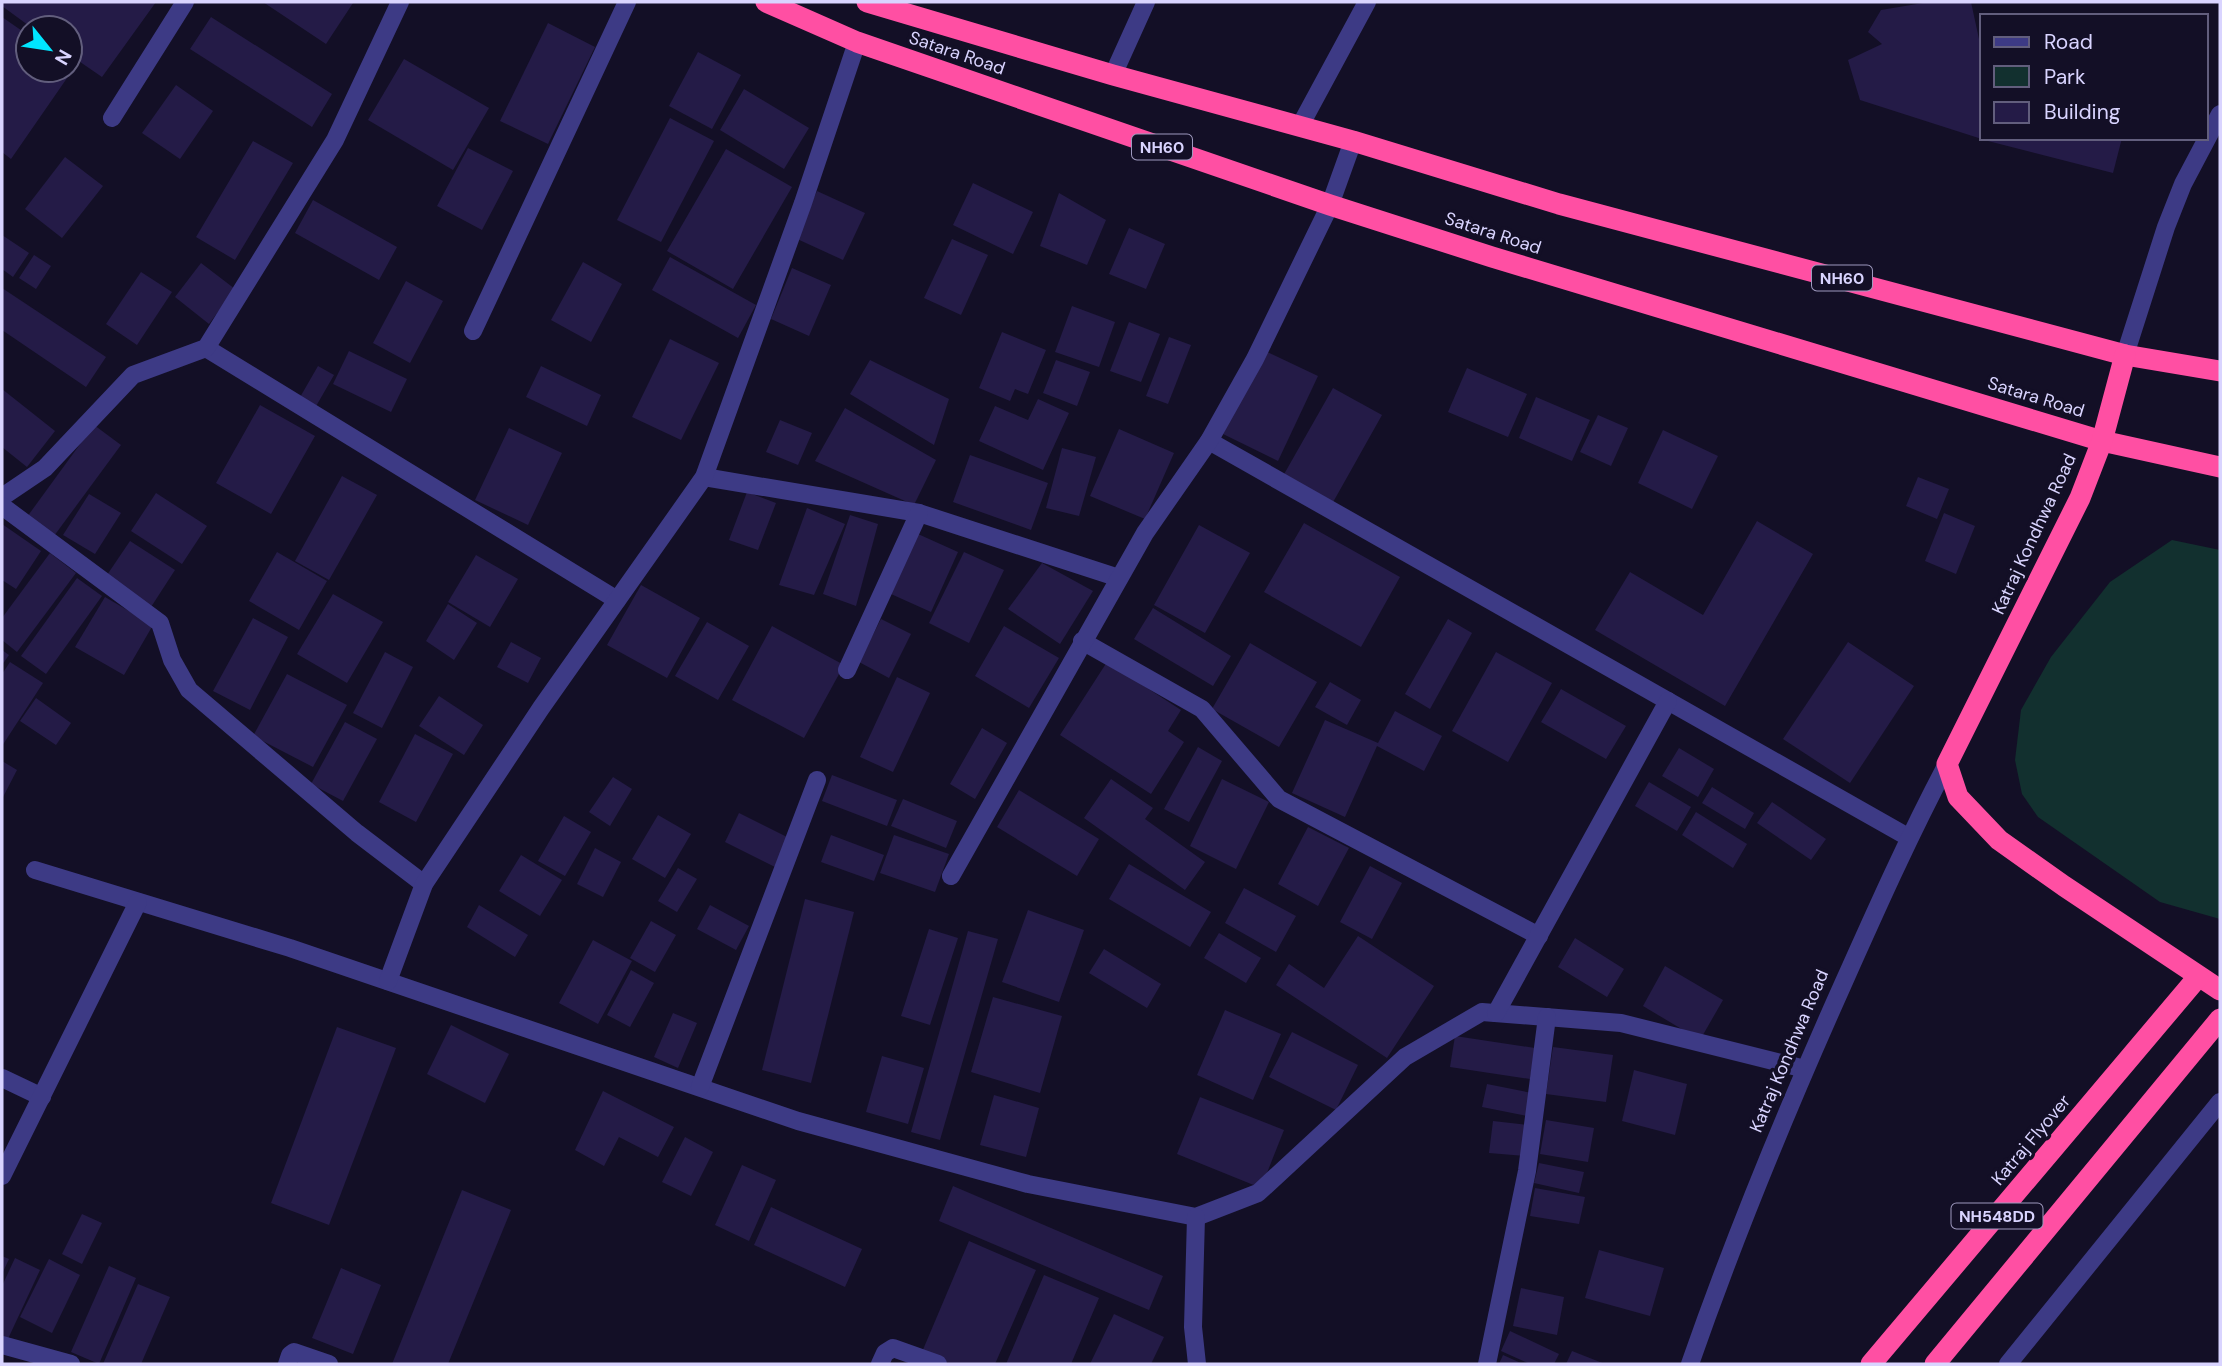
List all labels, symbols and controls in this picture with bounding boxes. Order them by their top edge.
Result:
north arrow [14,14,84,84]
legend [1980,14,2208,140]
street label: Satara Road [906,25,1008,81]
text: Road [2044,28,2093,56]
text: N [49,45,78,70]
text: Park [2044,63,2086,91]
text: Building [2044,98,2121,126]
road number: NH60 [1132,134,1192,160]
street label: Satara Road [1442,206,1544,260]
road number: NH60 [1812,266,1872,290]
street label: Satara Road [1985,371,2087,423]
street label: Katraj Kondhwa Road [1986,450,2082,618]
street label: Katraj Kondhwa Road [1744,966,1834,1136]
street label: Katraj Flyover [1986,1089,2076,1190]
road number: NH548DD [1952,1204,2042,1228]

